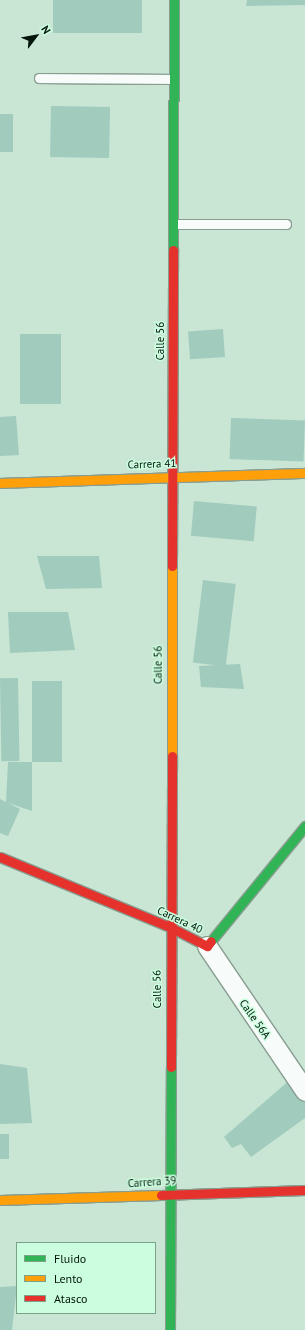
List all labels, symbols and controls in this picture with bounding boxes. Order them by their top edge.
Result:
north arrow [16,16,56,56]
text: N [38,23,54,36]
street label: Calle 56 [153,322,167,360]
street label: Carrera 41 [127,457,177,471]
street label: Calle 56 [151,646,165,684]
street label: Carrera 40 [155,904,205,936]
street label: Calle 56 [150,970,164,1008]
street label: Calle 56A [237,997,273,1041]
street label: Carrera 39 [127,1174,177,1190]
legend [16,1242,156,1314]
text: Fluido [54,1251,86,1266]
text: Lento [54,1271,83,1286]
text: Atasco [54,1291,87,1306]

